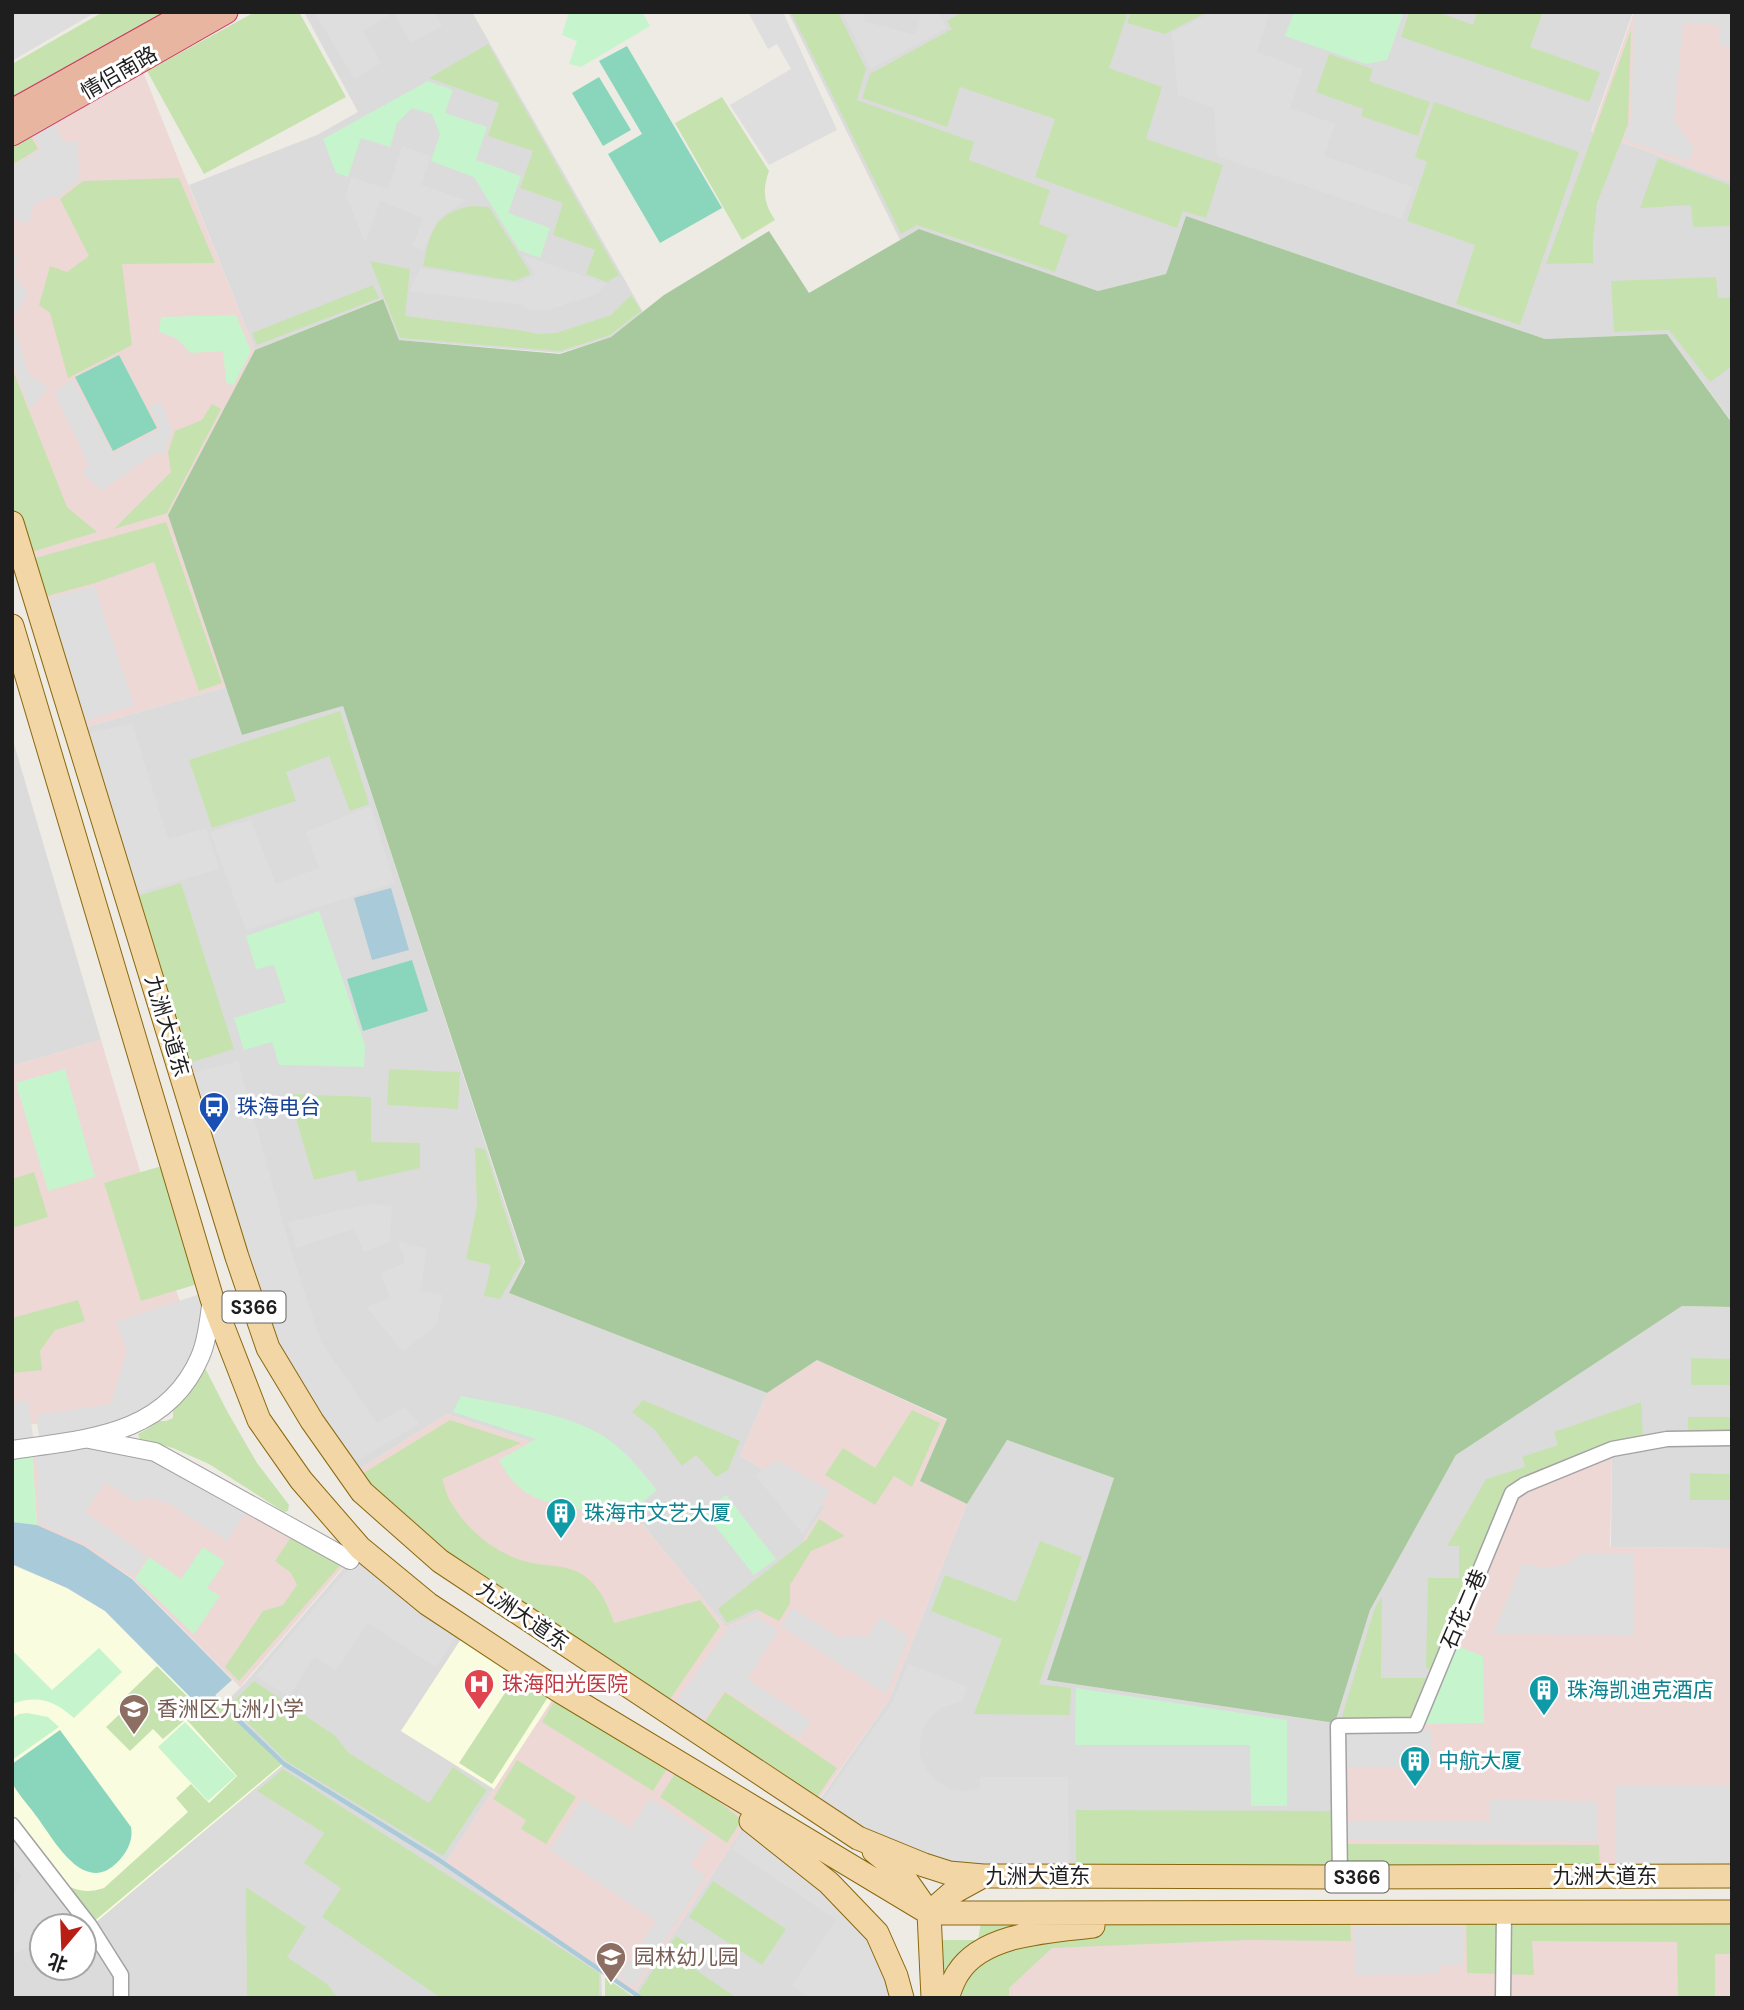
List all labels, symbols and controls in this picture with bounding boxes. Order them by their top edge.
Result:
street label: 情侣南路 [76,40,162,106]
street label: 九洲大道东 [138,972,196,1080]
bus stop icon: 珠海电台 [197,1090,231,1134]
place label: 珠海电台 [237,1093,321,1121]
road number: S366 [222,1292,286,1322]
building icon: 珠海市文艺大厦 [544,1496,578,1540]
place label: 珠海市文艺大厦 [584,1499,731,1527]
street label: 石花二巷 [1435,1565,1493,1653]
street label: 九洲大道东 [472,1575,574,1657]
hospital icon: 珠海阳光医院 [462,1667,496,1711]
place label: 珠海阳光医院 [502,1670,628,1698]
building icon: 珠海凯迪克酒店 [1527,1673,1561,1717]
place label: 珠海凯迪克酒店 [1567,1676,1714,1704]
school or university icon: 香洲区九洲小学 [117,1692,151,1736]
place label: 香洲区九洲小学 [157,1695,304,1723]
building icon: 中航大厦 [1398,1744,1432,1788]
place label: 中航大厦 [1438,1747,1522,1775]
street label: 九洲大道东 [986,1862,1091,1890]
road number: S366 [1326,1862,1388,1893]
street label: 九洲大道东 [1553,1862,1658,1890]
north arrow [28,1912,98,1982]
school or university icon: 园林幼儿园 [594,1940,628,1984]
place label: 园林幼儿园 [634,1943,739,1971]
text: 北 [45,1948,71,1978]

